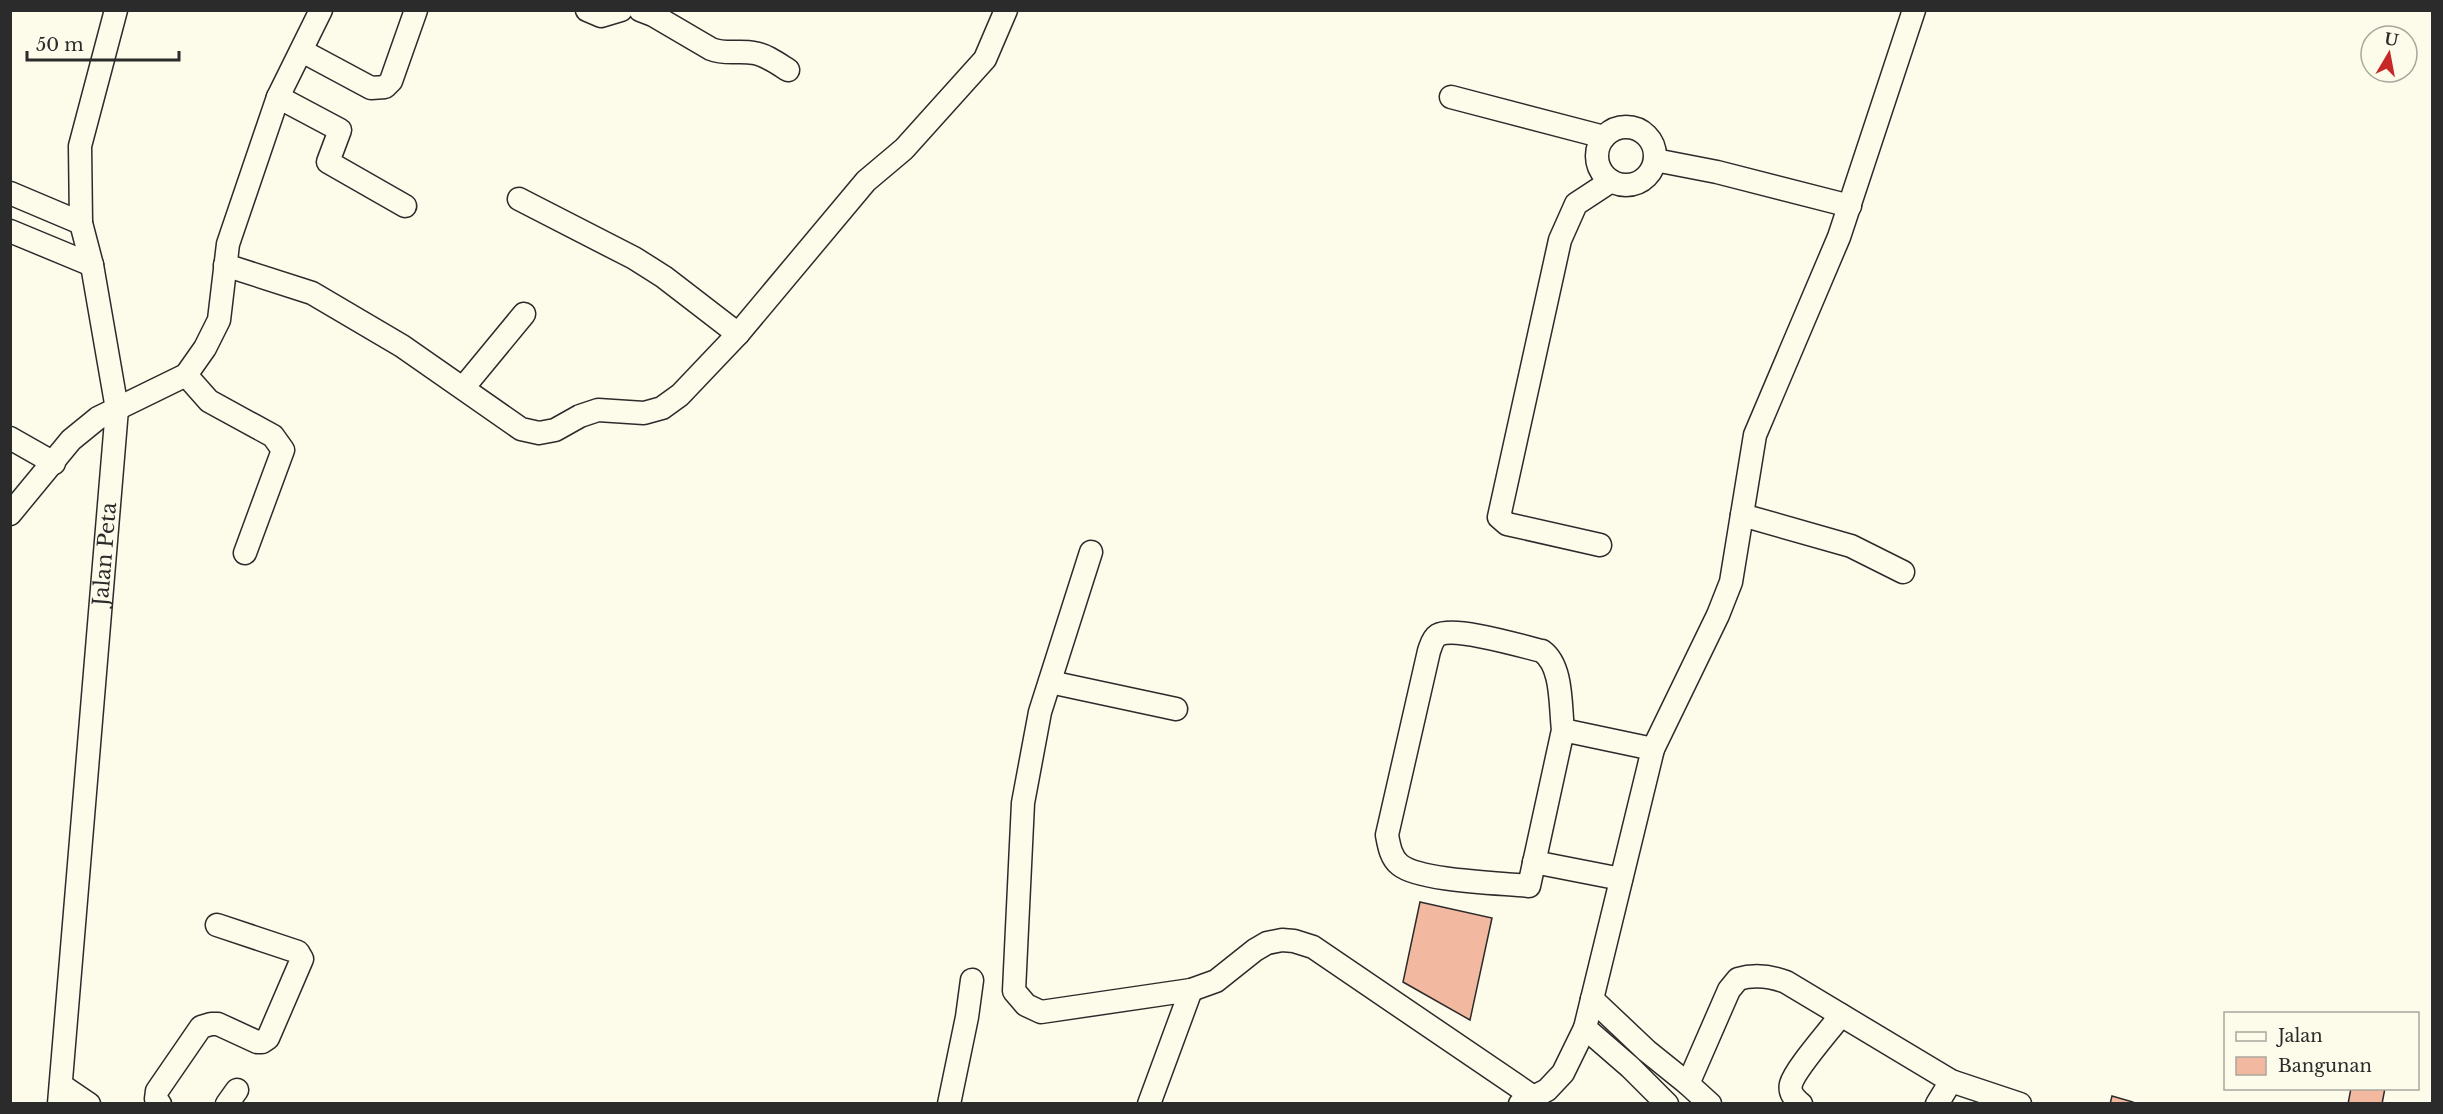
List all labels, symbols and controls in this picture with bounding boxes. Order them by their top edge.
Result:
scale bar [27,24,178,62]
north arrow [2359,24,2419,84]
text: U [2383,28,2400,50]
text: 50 m [36,34,84,56]
street label: Jalan Peta [87,501,122,610]
legend [2224,1012,2419,1090]
text: Jalan [2276,1025,2323,1047]
text: Bangunan [2278,1055,2372,1077]

